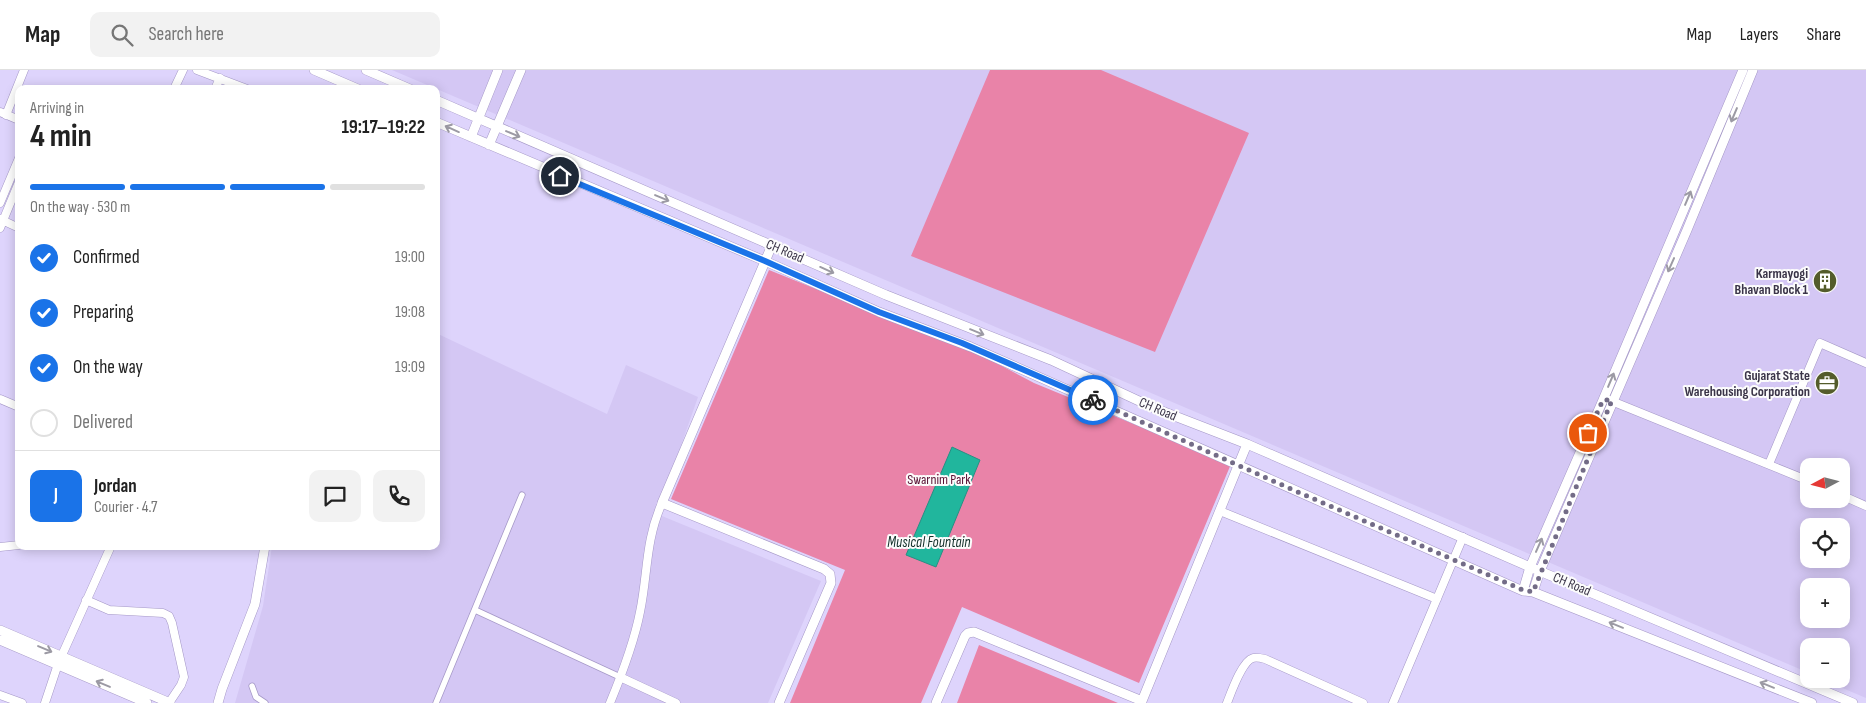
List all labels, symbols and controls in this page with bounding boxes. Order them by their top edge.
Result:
search box [90,12,440,57]
text: Map [25,20,60,49]
icon: search [108,21,136,49]
text: Search here [148,23,224,46]
text: Map [1687,24,1712,45]
text: Layers [1740,24,1779,45]
text: Share [1807,24,1841,45]
text: Arriving in [30,99,84,118]
one-way arrow [1729,107,1738,122]
text: 19:17–19:22 [341,116,425,139]
text: 4 min [30,117,92,156]
one-way arrow [445,124,460,134]
one-way arrow [505,130,520,140]
pin [539,155,581,197]
icon: home [546,162,574,190]
one-way arrow [1683,191,1693,206]
one-way arrow [654,194,669,204]
text: On the way · 530 m [30,198,130,217]
street label: CH Road [764,235,807,267]
icon: check [30,244,58,272]
text: Confirmed [73,246,140,269]
text: 19:00 [395,248,425,267]
one-way arrow [1666,257,1676,272]
one-way arrow [819,265,834,275]
place label: Karmayogi Bhavan Block 1 [1735,265,1809,298]
building icon: Karmayogi Bhavan Block 1 [1812,268,1838,294]
icon: check [30,299,58,327]
text: Preparing [73,301,134,324]
text: 19:08 [395,303,425,322]
one-way arrow [969,327,984,337]
icon: check [30,354,58,382]
text: On the way [73,356,143,379]
text: 19:09 [395,358,425,377]
place label: Gujarat State Warehousing Corporation [1684,367,1810,400]
office icon: Gujarat State Warehousing Corporation [1814,370,1840,396]
one-way arrow [1607,373,1617,388]
courier [1068,375,1118,425]
icon: bike [1079,386,1107,414]
street label: CH Road [1137,393,1180,425]
text: Delivered [73,411,133,434]
pin [1567,412,1609,454]
icon: bag [1574,419,1602,447]
north arrow [1800,458,1850,508]
map controls [1800,458,1850,688]
button: chat [309,470,361,522]
button: phone [373,470,425,522]
park label: Swarnim Park [907,471,971,488]
text: Jordan [94,475,137,498]
text: J [54,484,58,507]
text: Courier · 4.7 [94,498,157,517]
button: locate [1800,518,1850,568]
water label: Musical Fountain [887,533,971,552]
one-way arrow [1535,538,1545,553]
street label: CH Road [1551,568,1594,600]
button: + [1800,578,1850,628]
one-way arrow [1609,619,1624,629]
button: − [1800,638,1850,688]
one-way arrow [37,645,52,655]
one-way arrow [96,678,111,688]
one-way arrow [1760,680,1775,689]

